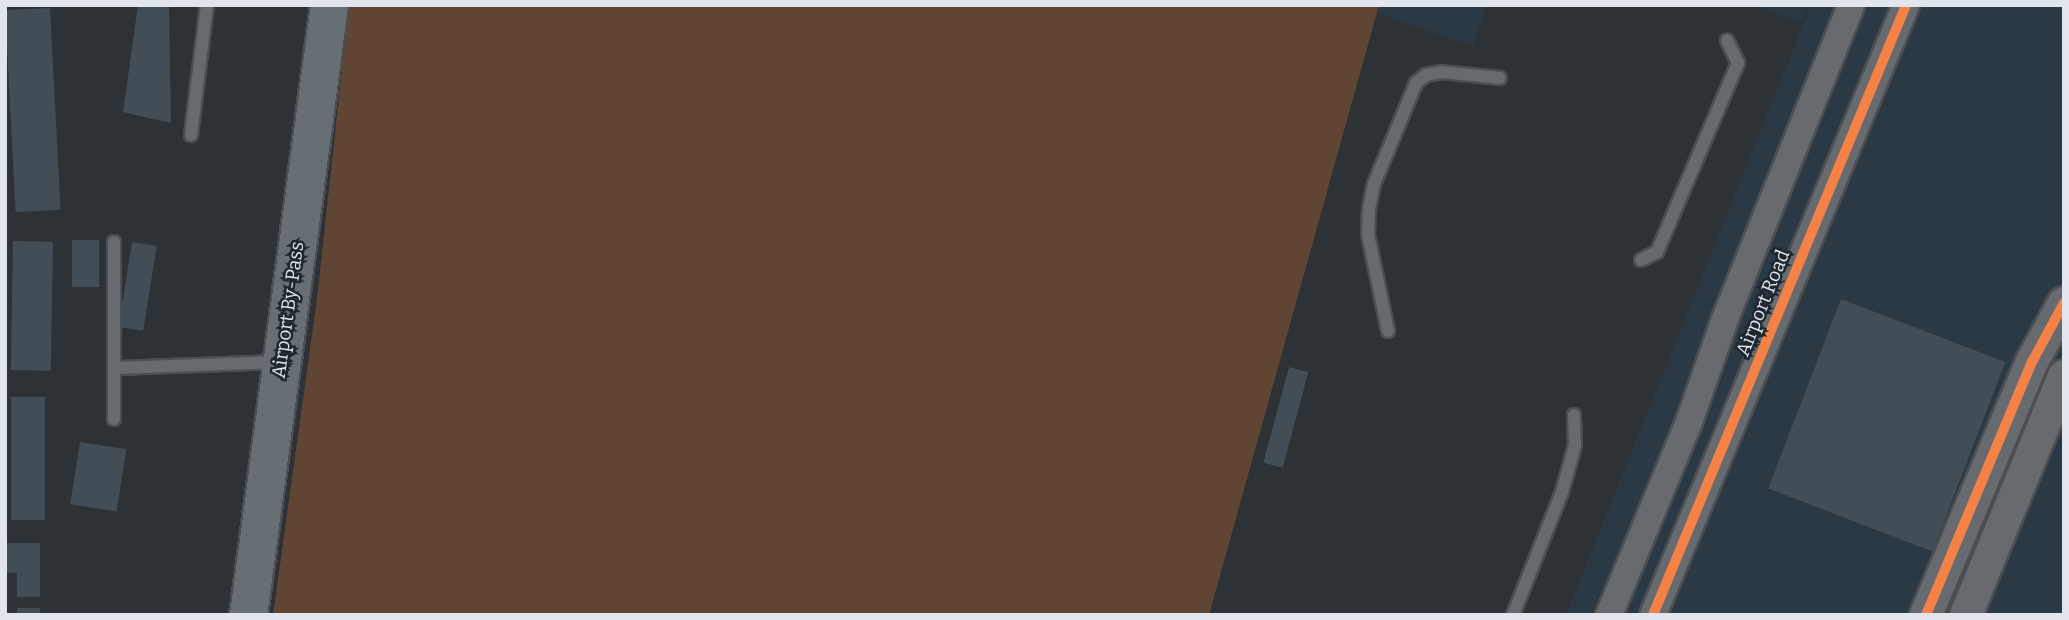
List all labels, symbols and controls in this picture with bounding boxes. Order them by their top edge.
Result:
street label: Airport By-Pass [267,240,309,380]
street label: Airport Road [1731,246,1795,360]

